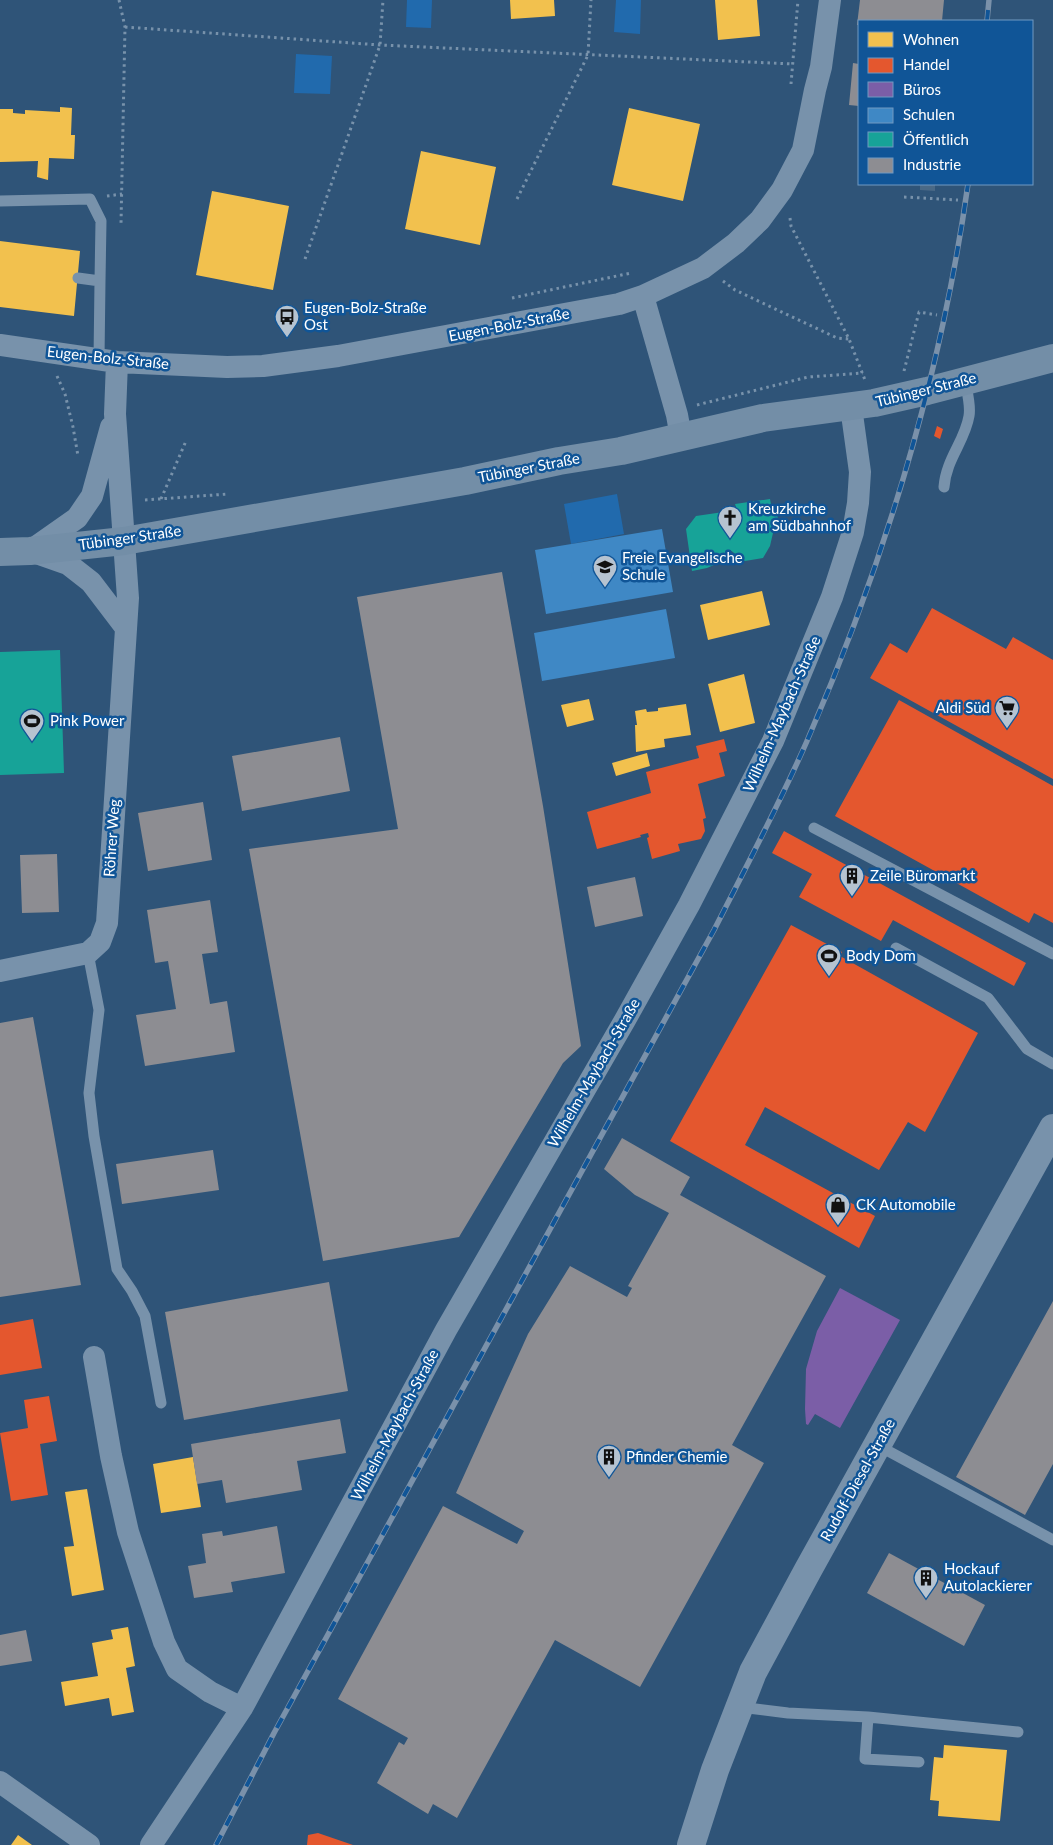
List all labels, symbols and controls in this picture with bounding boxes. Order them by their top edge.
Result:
legend [858,20,1033,185]
text: Wohnen [903,30,959,48]
text: Handel [903,55,950,73]
text: Büros [903,80,941,98]
text: Schulen [903,105,955,123]
text: Öffentlich [903,130,969,148]
text: Industrie [903,155,961,173]
place label: Eugen-Bolz-Straße Ost [304,298,427,333]
street label: Eugen-Bolz-Straße [447,303,571,345]
bus stop icon: Eugen-Bolz-Straße Ost [274,304,300,338]
street label: Eugen-Bolz-Straße [46,342,170,372]
street label: Tübinger Straße [874,368,978,410]
street label: Tübinger Straße [476,448,581,486]
place label: Kreuzkirche am Südbahnhof [748,499,852,534]
church icon: Kreuzkirche am Südbahnhof [717,505,743,539]
street label: Tübinger Straße [78,521,182,553]
place label: Freie Evangelische Schule [622,548,743,583]
school or university icon: Freie Evangelische Schule [592,554,618,588]
street label: Wilhelm-Maybach-Straße [739,633,824,794]
supermarket icon: Aldi Süd [994,695,1020,729]
place label: Aldi Süd [936,698,990,716]
sports icon: Pink Power [19,708,45,742]
place label: Pink Power [50,711,125,729]
street label: Röhrer Weg [99,798,123,877]
building icon: Zeile Büromarkt [839,863,865,897]
place label: Zeile Büromarkt [870,866,976,884]
sports icon: Body Dom [816,943,842,977]
place label: Body Dom [846,946,916,964]
street label: Wilhelm-Maybach-Straße [543,995,643,1150]
shop icon: CK Automobile [825,1192,851,1226]
place label: CK Automobile [856,1195,956,1213]
street label: Wilhelm-Maybach-Straße [347,1346,442,1503]
street label: Rudolf-Diesel-Straße [816,1415,898,1544]
building icon: Pfinder Chemie [596,1444,622,1478]
place label: Pfinder Chemie [626,1447,728,1465]
place label: Hockauf Autolackierer [944,1559,1033,1594]
building icon: Hockauf Autolackierer [913,1565,939,1599]

